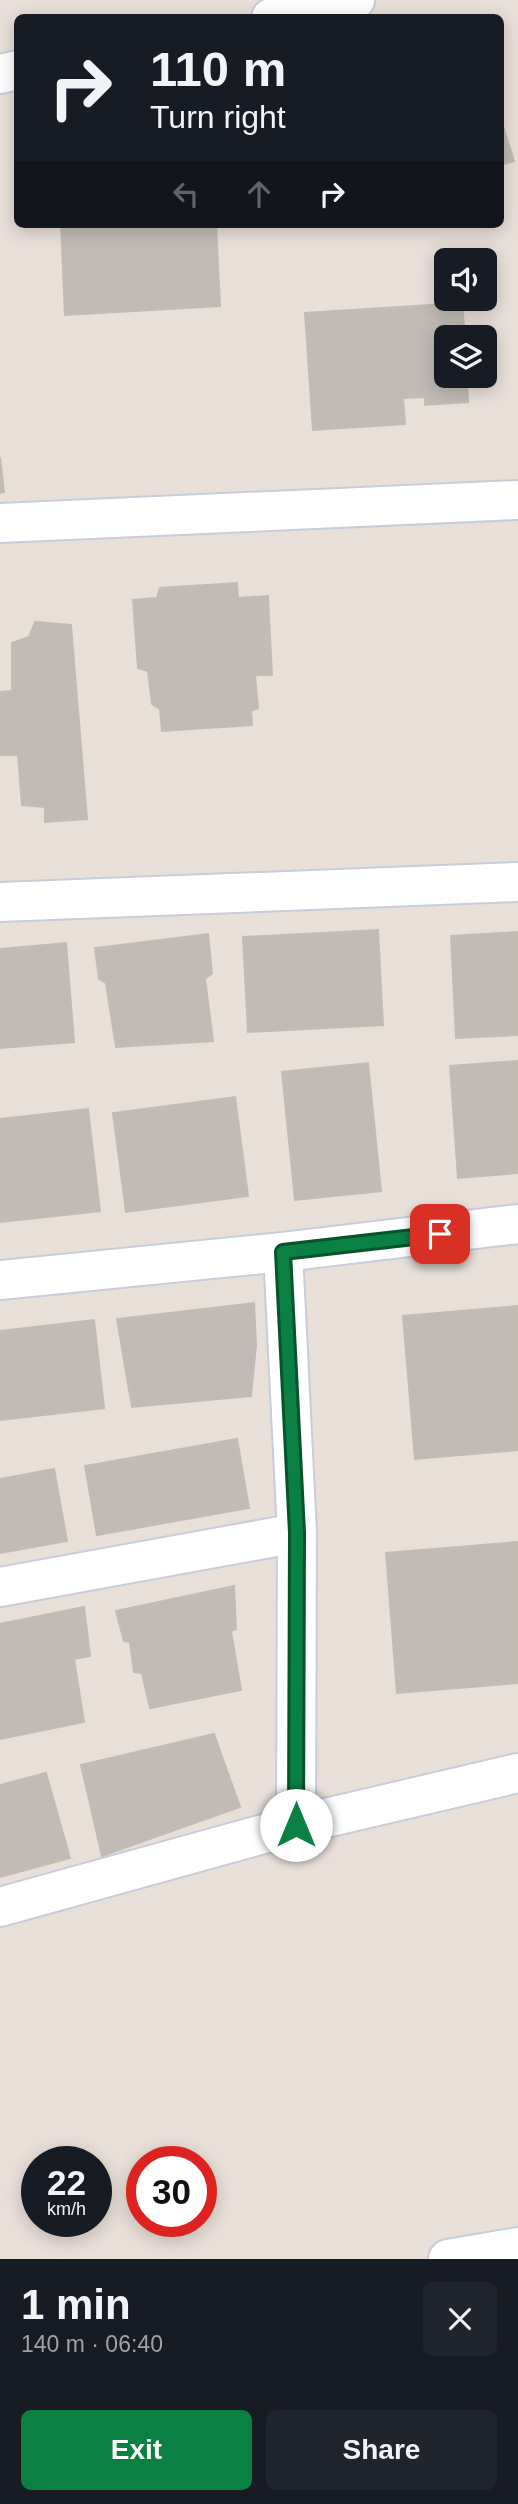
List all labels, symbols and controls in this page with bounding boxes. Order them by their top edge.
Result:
icon: right [35,42,126,133]
text: 110 m [150,42,286,96]
text: Turn right [150,99,286,135]
icon: left [167,175,205,213]
icon: ahead [240,175,278,213]
icon: right [313,175,351,213]
map controls [434,248,497,388]
button: sound [434,248,497,311]
button: layers [434,325,497,388]
pin [410,1204,470,1264]
icon: arrive [421,1215,459,1253]
position arrow [259,1788,333,1862]
speed limit sign: 30 [126,2146,217,2237]
text: 22 [47,2163,86,2202]
text: km/h [47,2199,86,2219]
text: 1 min [21,2281,131,2328]
button: close [423,2282,497,2356]
text: 140 m · 06:40 [21,2331,163,2357]
button: Exit [21,2410,252,2490]
button: Share [266,2410,497,2490]

